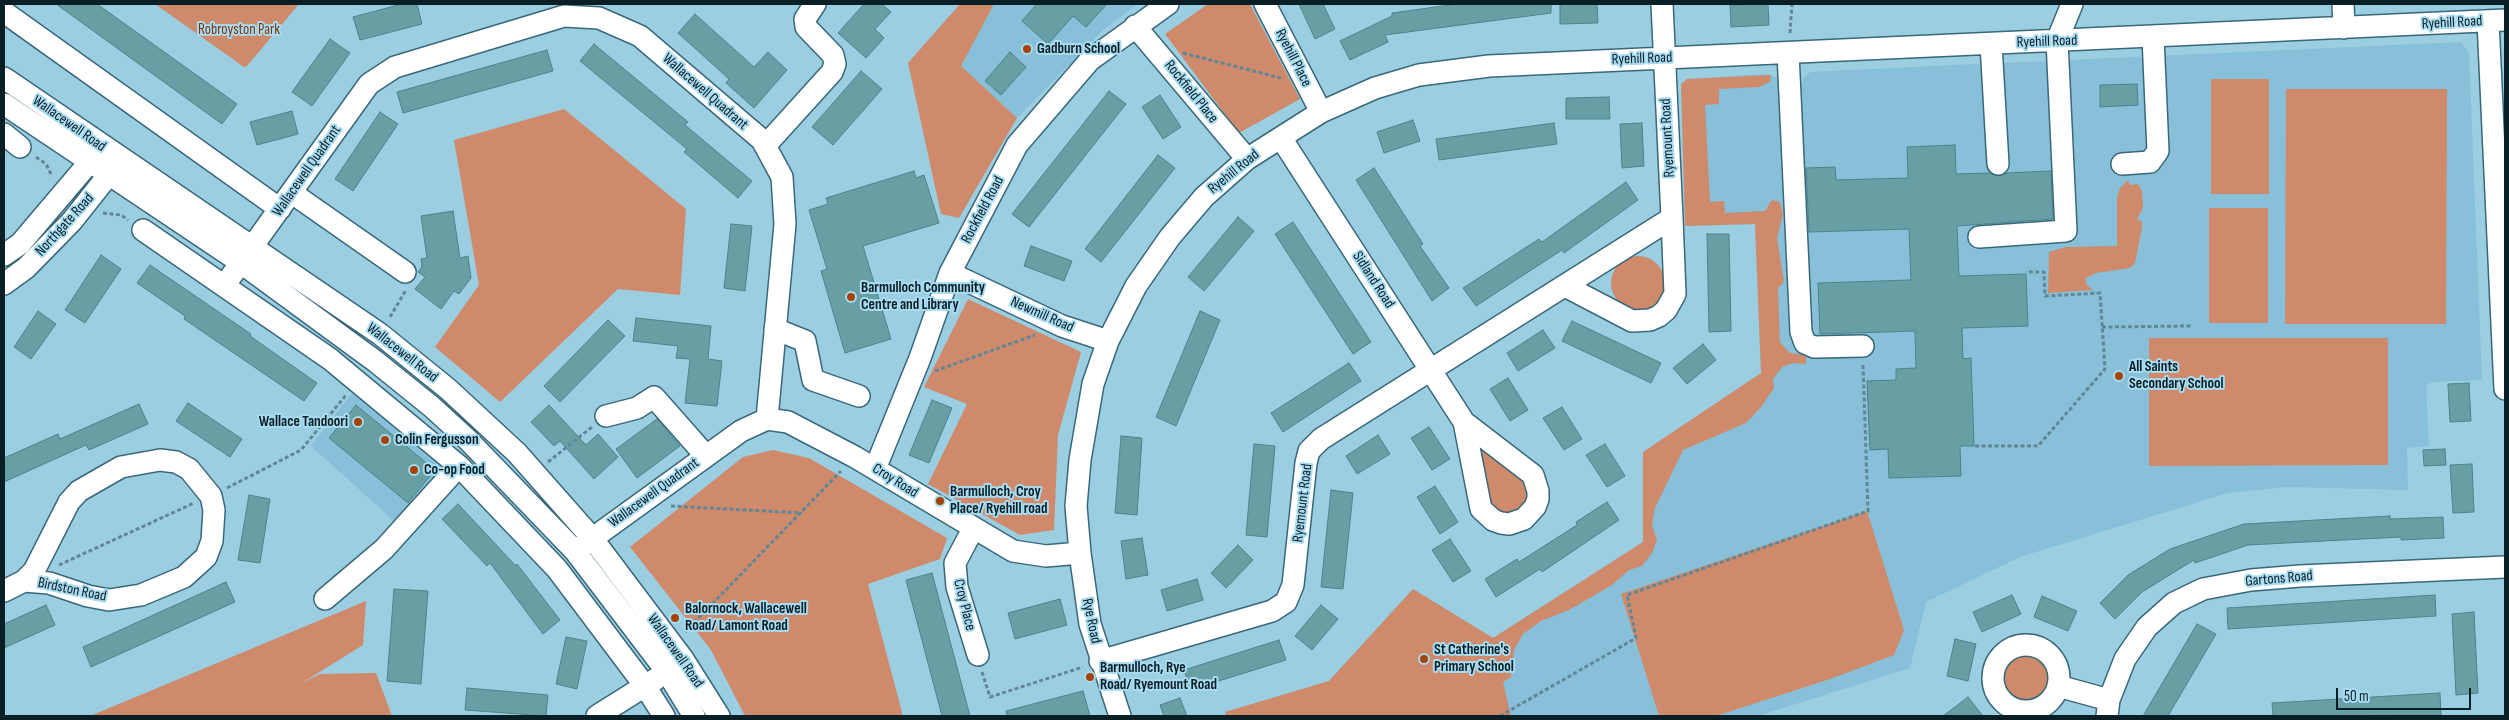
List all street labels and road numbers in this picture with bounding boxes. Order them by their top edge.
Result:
street label: Ryehill Road [2421,12,2483,34]
street label: Ryehill Place [1271,26,1315,90]
street label: Ryehill Road [2016,32,2078,52]
street label: Ryehill Road [1611,49,1673,69]
street label: Wallacewell Quadrant [659,50,751,134]
street label: Rockfield Place [1160,57,1222,127]
street label: Wallacewell Road [29,92,109,156]
street label: Ryemount Road [1657,98,1679,178]
street label: Wallacewell Quadrant [269,122,345,220]
street label: Ryehill Road [1205,146,1263,198]
street label: Rockfield Road [958,173,1008,247]
street label: Northgate Road [32,190,98,260]
street label: Sidland Road [1348,248,1398,312]
street label: Newmill Road [1008,293,1076,337]
street label: Wallacewell Road [363,320,441,386]
street label: Wallacewell Quadrant [605,454,703,532]
street label: Croy Road [869,460,921,502]
street label: Ryemount Road [1289,463,1317,543]
street label: Gartons Road [2245,567,2313,591]
street label: Birdston Road [36,574,108,606]
street label: Croy Place [949,577,979,633]
street label: Rye Road [1077,597,1105,645]
street label: Wallacewell Road [643,611,707,691]

